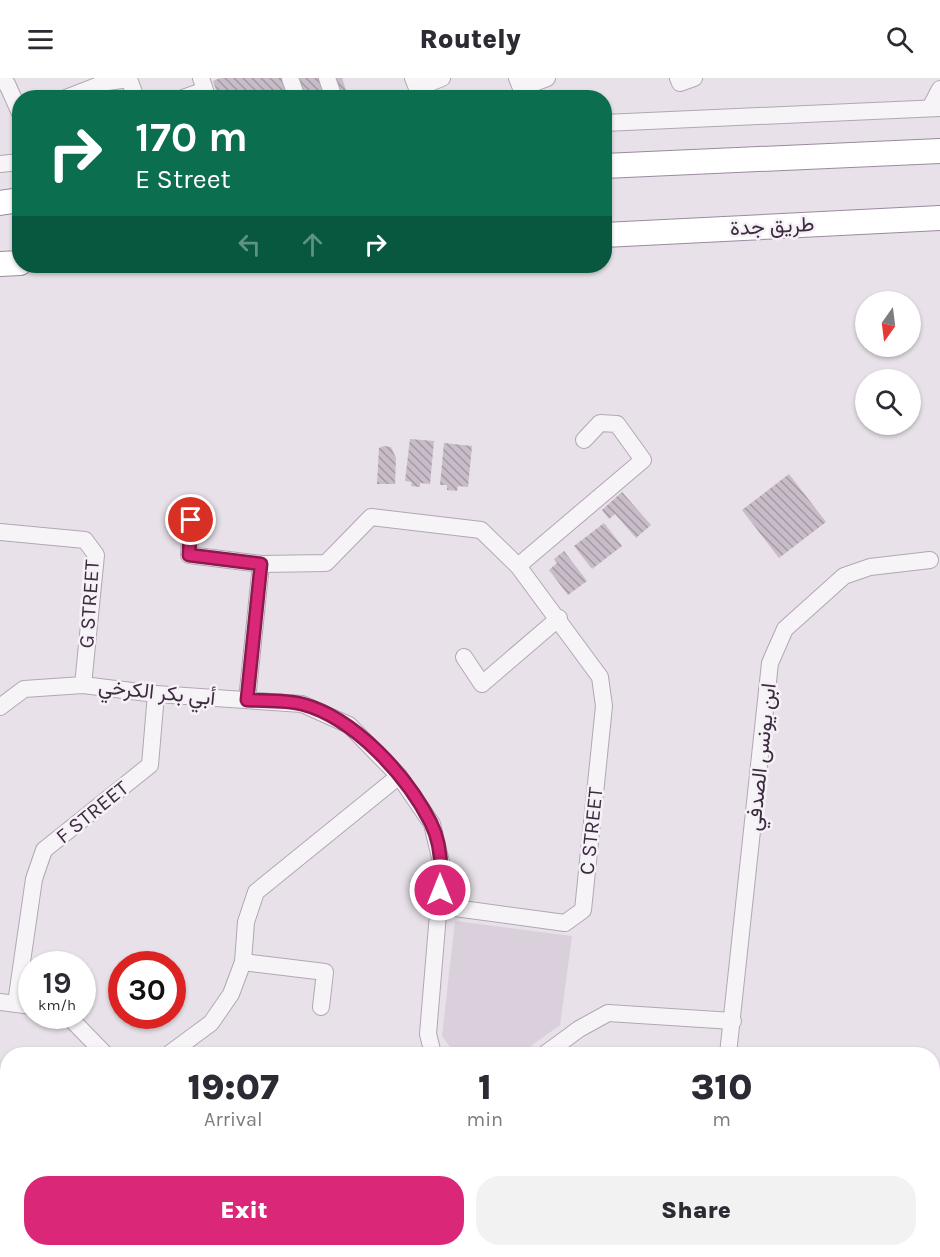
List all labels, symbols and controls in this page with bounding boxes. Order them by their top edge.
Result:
icon: menu [24,23,57,56]
text: Routely [419,23,521,55]
icon: search [883,23,916,56]
text: 170 m [135,112,248,162]
icon: right [36,114,114,192]
text: E Street [135,163,231,195]
street label: طريق جدة [729,212,815,241]
icon: left [233,228,266,261]
icon: ahead [296,228,329,261]
icon: right [359,228,392,261]
north arrow [855,291,921,357]
map controls [855,291,921,435]
button: search [855,369,921,435]
pin [165,494,216,545]
icon: arrive [174,503,207,536]
street label: G STREET [74,558,104,649]
street label: أبي بكر الكرخي [97,674,217,715]
street label: ابن يونس الصدفي [741,682,786,833]
street label: F STREET [51,775,133,848]
street label: C STREET [574,785,608,876]
position arrow [408,858,472,922]
speed limit sign: 30 [108,951,186,1029]
text: 19 [42,965,71,1001]
text: km/h [38,996,76,1014]
text: 19:07 [188,1066,279,1108]
text: 1 [478,1066,492,1108]
text: 310 [691,1066,752,1108]
text: Arrival [204,1108,263,1131]
text: min [466,1108,503,1131]
text: m [712,1108,731,1131]
button: Exit [24,1176,464,1245]
button: Share [476,1176,916,1245]

